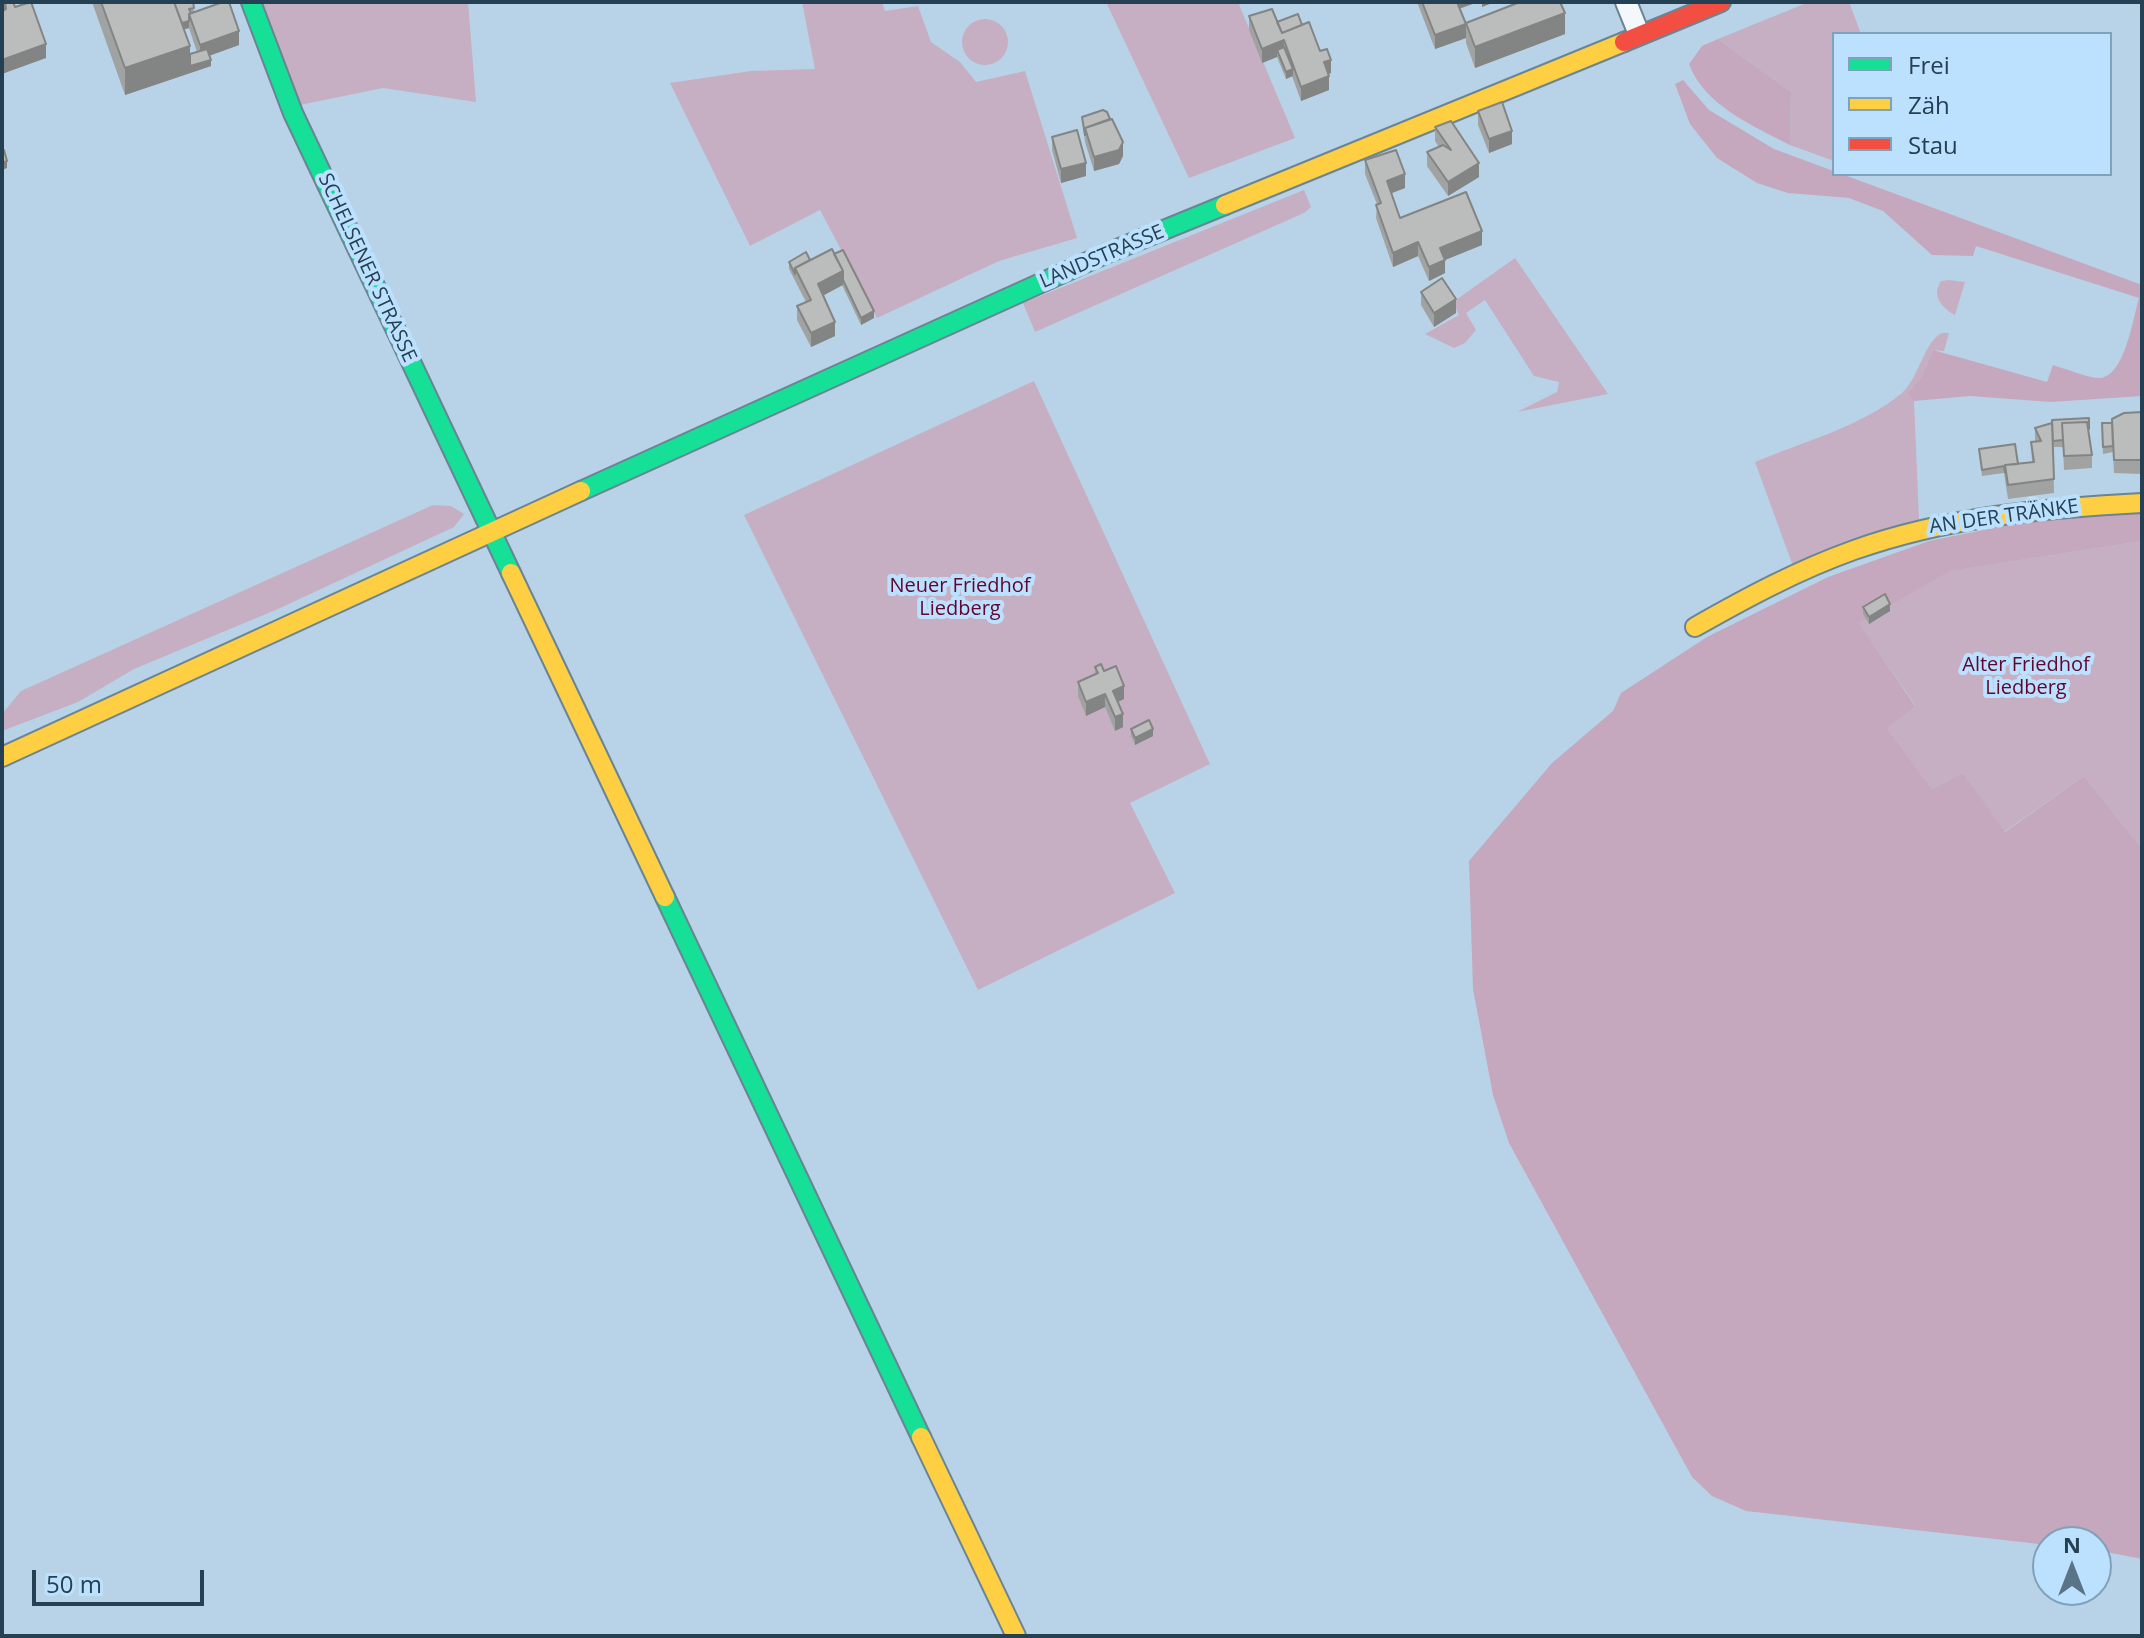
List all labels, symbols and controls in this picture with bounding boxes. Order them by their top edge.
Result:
legend [1832,32,2112,176]
text: Frei [1908,48,1950,81]
text: Zäh [1908,88,1950,121]
text: Stau [1908,128,1958,161]
street label: SCHELSENER STRASSE [313,170,421,366]
street label: LANDSTRASSE [1036,220,1168,294]
street label: AN DER TRÄNKE [1928,495,2080,539]
park label: Neuer Friedhof Liedberg [889,574,1031,621]
park label: Alter Friedhof Liedberg [1962,653,2090,700]
north arrow [2032,1526,2112,1606]
text: N [2063,1529,2081,1559]
scale bar [36,1554,208,1604]
text: 50 m [46,1567,102,1600]

